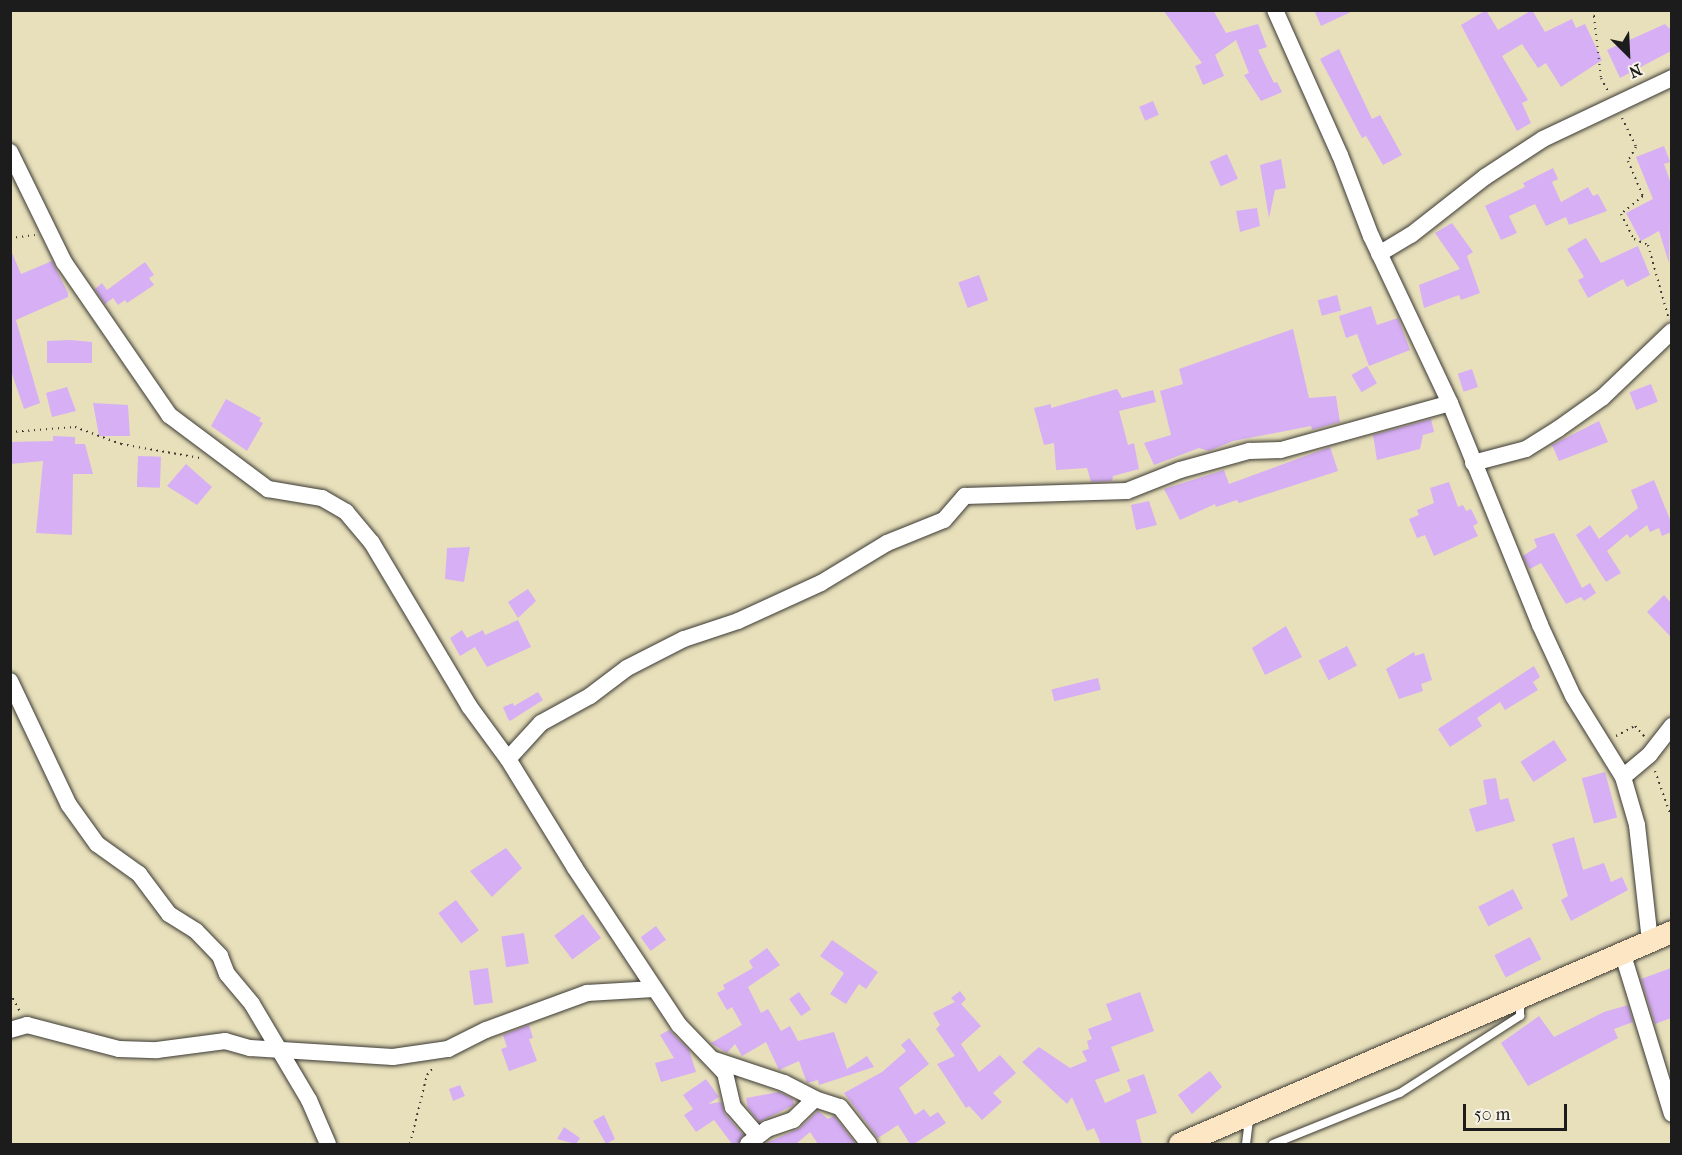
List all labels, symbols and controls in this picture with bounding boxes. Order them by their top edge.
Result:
north arrow [1598,24,1658,84]
text: N [1626,60,1645,82]
scale bar [1466,1092,1570,1130]
text: 50 m [1474,1104,1510,1125]

